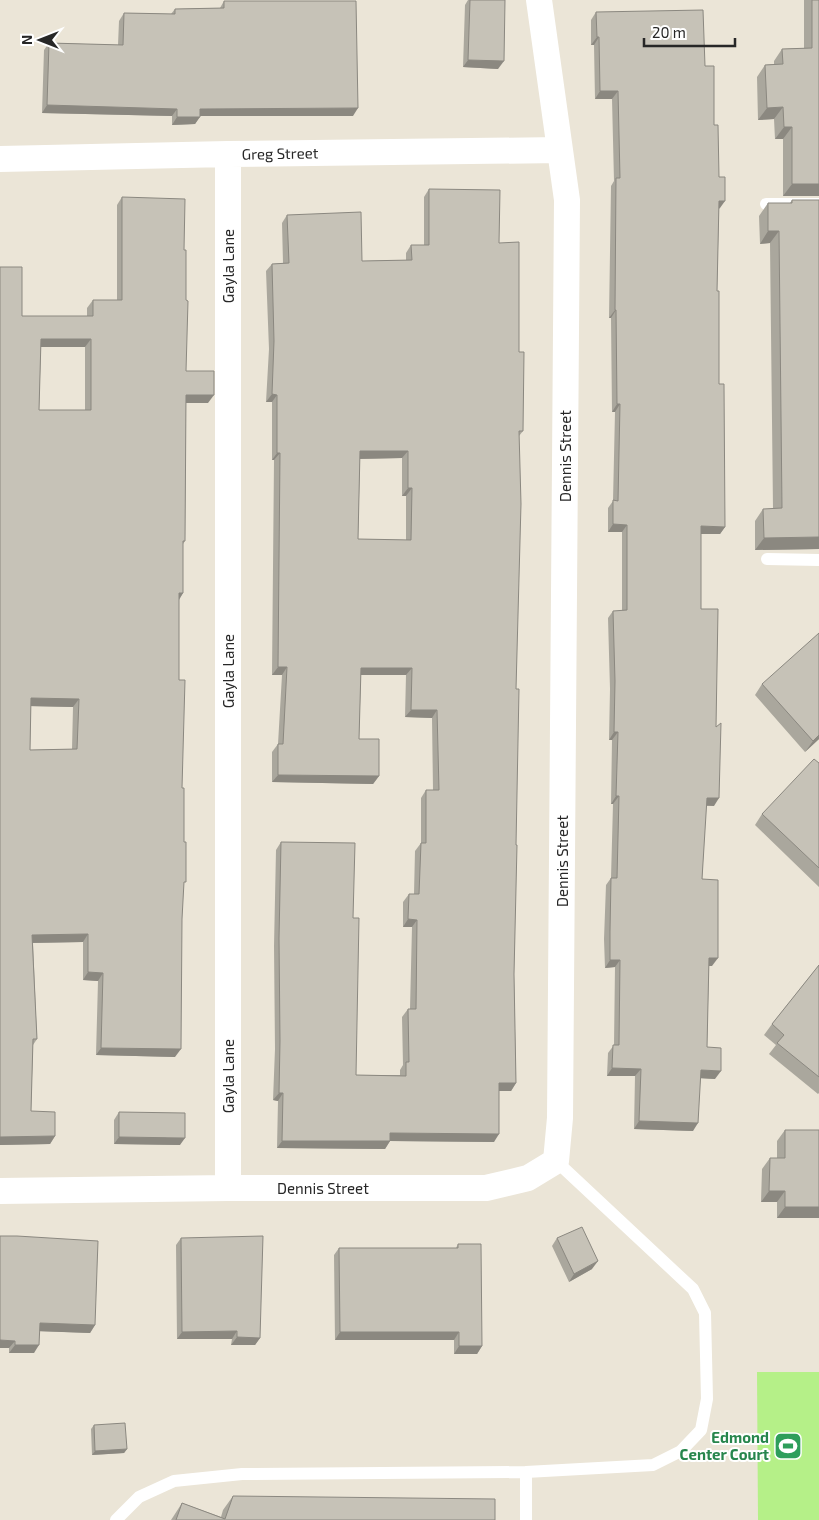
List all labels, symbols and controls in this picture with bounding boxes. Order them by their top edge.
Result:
north arrow [15,15,65,65]
scale bar [644,15,735,47]
text: 20 m [652,23,686,41]
text: N [18,35,35,45]
street label: Greg Street [241,143,319,163]
street label: Gayla Lane [219,229,237,303]
street label: Dennis Street [556,410,574,502]
street label: Gayla Lane [219,634,237,708]
street label: Dennis Street [553,815,571,907]
street label: Gayla Lane [219,1039,237,1113]
street label: Dennis Street [277,1179,369,1197]
place label: Edmond Center Court [680,1428,769,1463]
sports icon: Edmond Center Court [773,1431,803,1461]

